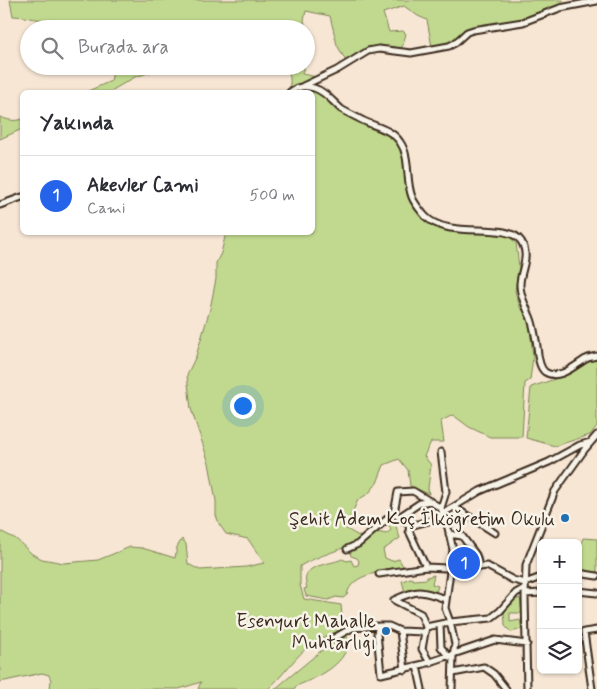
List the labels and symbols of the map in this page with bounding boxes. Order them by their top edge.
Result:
your location [230,393,256,419]
place label: Şehit Adem Koç İlköğretim Okulu [289,507,555,533]
marker: Şehit Adem Koç İlköğretim Okulu [559,512,571,524]
pin: 1 [448,544,480,582]
place label: Esenyurt Mahalle Muhtarlığı [236,609,376,657]
marker: Esenyurt Mahalle Muhtarlığı [380,625,392,637]

